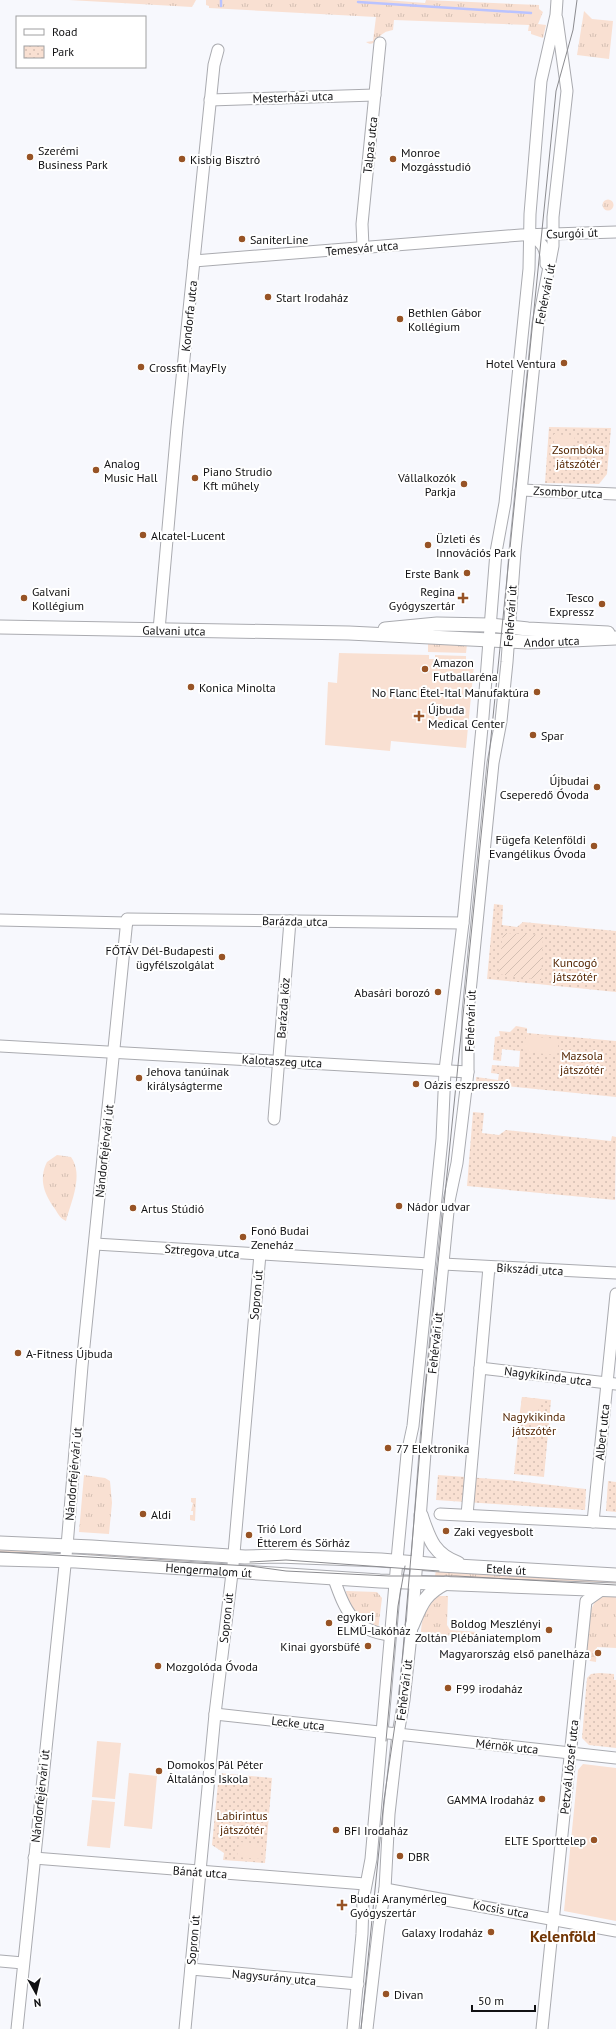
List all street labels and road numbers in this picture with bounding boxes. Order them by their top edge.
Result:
street label: Mesterházi utca [252,88,334,106]
street label: Talpas utca [360,116,380,174]
street label: Csurgói út [546,225,598,241]
street label: Temesvár utca [325,237,399,259]
street label: Fehérvári út [532,262,558,326]
street label: Kondorfa utca [178,280,200,352]
street label: Zsombor utca [533,483,603,501]
street label: Fehérvári út [500,585,520,647]
street label: Galvani utca [142,622,206,638]
street label: Andor utca [524,632,580,650]
street label: Barázda utca [262,913,328,929]
street label: Barázda köz [273,977,293,1039]
street label: Fehérvári út [461,990,479,1052]
street label: Kalotaszeg utca [241,1051,323,1071]
street label: Nándorfejérvári út [92,1104,116,1198]
street label: Sztregova utca [164,1241,240,1261]
street label: Bikszádi utca [496,1260,564,1278]
street label: Sopron út [246,1269,266,1321]
street label: Fehérvári út [424,1311,446,1375]
street label: Nagykikinda utca [503,1363,593,1389]
street label: Albert utca [592,1403,612,1461]
street label: Nándorfejérvári út [61,1427,85,1521]
street label: Hengermalom út [165,1559,252,1580]
street label: Etele út [486,1560,527,1577]
street label: Sopron út [216,1592,236,1644]
street label: Fehérvári út [393,1658,415,1722]
street label: Lecke utca [271,1713,325,1733]
street label: Petzvál József utca [557,1719,581,1815]
street label: Mérnök utca [475,1735,539,1757]
street label: Nándorfejérvári út [28,1749,52,1843]
street label: Bánát utca [172,1863,228,1881]
street label: Kocsis utca [472,1897,530,1921]
street label: Sopron út [183,1914,203,1966]
street label: Nagysurány utca [231,1966,317,1988]

